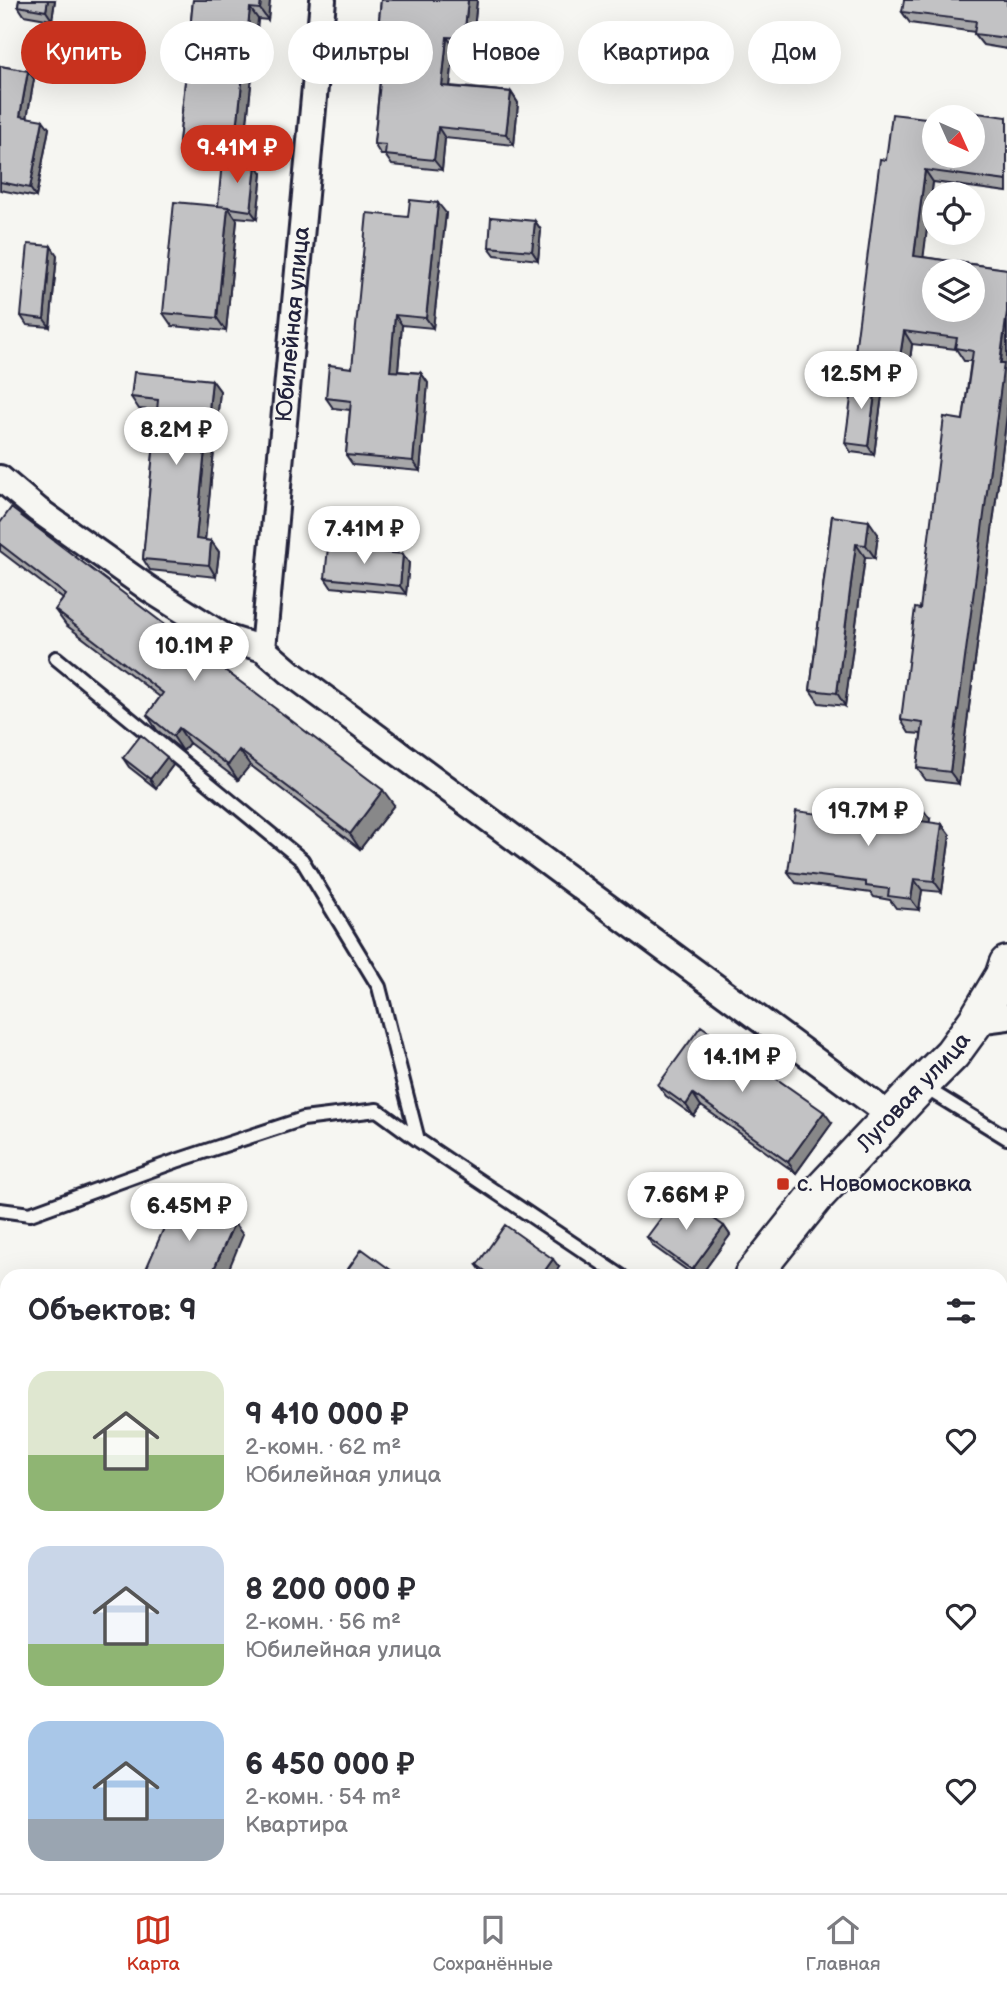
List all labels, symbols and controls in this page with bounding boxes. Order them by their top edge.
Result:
chip: Купить [21,21,146,84]
chip: Снять [160,21,274,84]
chip: Фильтры [288,21,433,84]
chip: Новое [447,21,564,84]
chip: Квартира [578,21,734,84]
chip: Дом [748,21,841,84]
north arrow [922,105,985,168]
map controls [922,105,985,322]
pin: 9.41M ₽ [172,125,302,185]
text: 9.41M ₽ [197,134,277,162]
button: locate [922,182,985,245]
street label: Юбилейная улица [270,225,316,423]
button: layers [922,259,985,322]
pin: 12.5M ₽ [796,352,926,411]
text: 12.5M ₽ [820,360,902,388]
pin: 8.2M ₽ [119,407,233,467]
text: 8.2M ₽ [140,416,212,444]
pin: 7.41M ₽ [299,506,429,566]
text: 7.41M ₽ [324,515,404,543]
pin: 10.1M ₽ [129,624,259,683]
text: 10.1M ₽ [155,632,233,660]
pin: 19.7M ₽ [803,788,933,848]
text: 19.7M ₽ [828,797,908,825]
street label: Луговая улица [850,1027,977,1159]
pin: 14.1M ₽ [677,1034,807,1094]
text: 14.1M ₽ [703,1043,781,1071]
place label: с. Новомосковка [797,1170,972,1198]
pin: 7.66M ₽ [621,1172,751,1232]
marker: с. Новомосковка [775,1176,791,1192]
text: 7.66M ₽ [643,1181,729,1209]
pin: 6.45M ₽ [124,1184,254,1243]
text: 6.45M ₽ [146,1192,232,1220]
icon: filters [942,1292,980,1330]
text: Объектов: 9 [28,1293,197,1329]
text: 9 410 000 ₽ [245,1397,409,1433]
icon: home [84,1399,168,1483]
icon: heart [942,1422,980,1460]
text: 2-комн. · 62 m² [245,1433,401,1461]
text: Юбилейная улица [245,1461,441,1489]
text: 8 200 000 ₽ [245,1572,416,1608]
icon: home [84,1574,168,1658]
icon: heart [942,1597,980,1635]
text: 2-комн. · 56 m² [245,1608,401,1636]
text: Юбилейная улица [245,1636,441,1664]
text: 6 450 000 ₽ [245,1747,415,1783]
icon: home [84,1749,168,1833]
icon: heart [942,1772,980,1810]
text: 2-комн. · 54 m² [245,1783,401,1811]
text: Квартира [245,1811,348,1839]
tab: Карта [126,1911,180,1976]
tab: Сохранённые [433,1911,553,1976]
tab: Главная [806,1911,881,1976]

